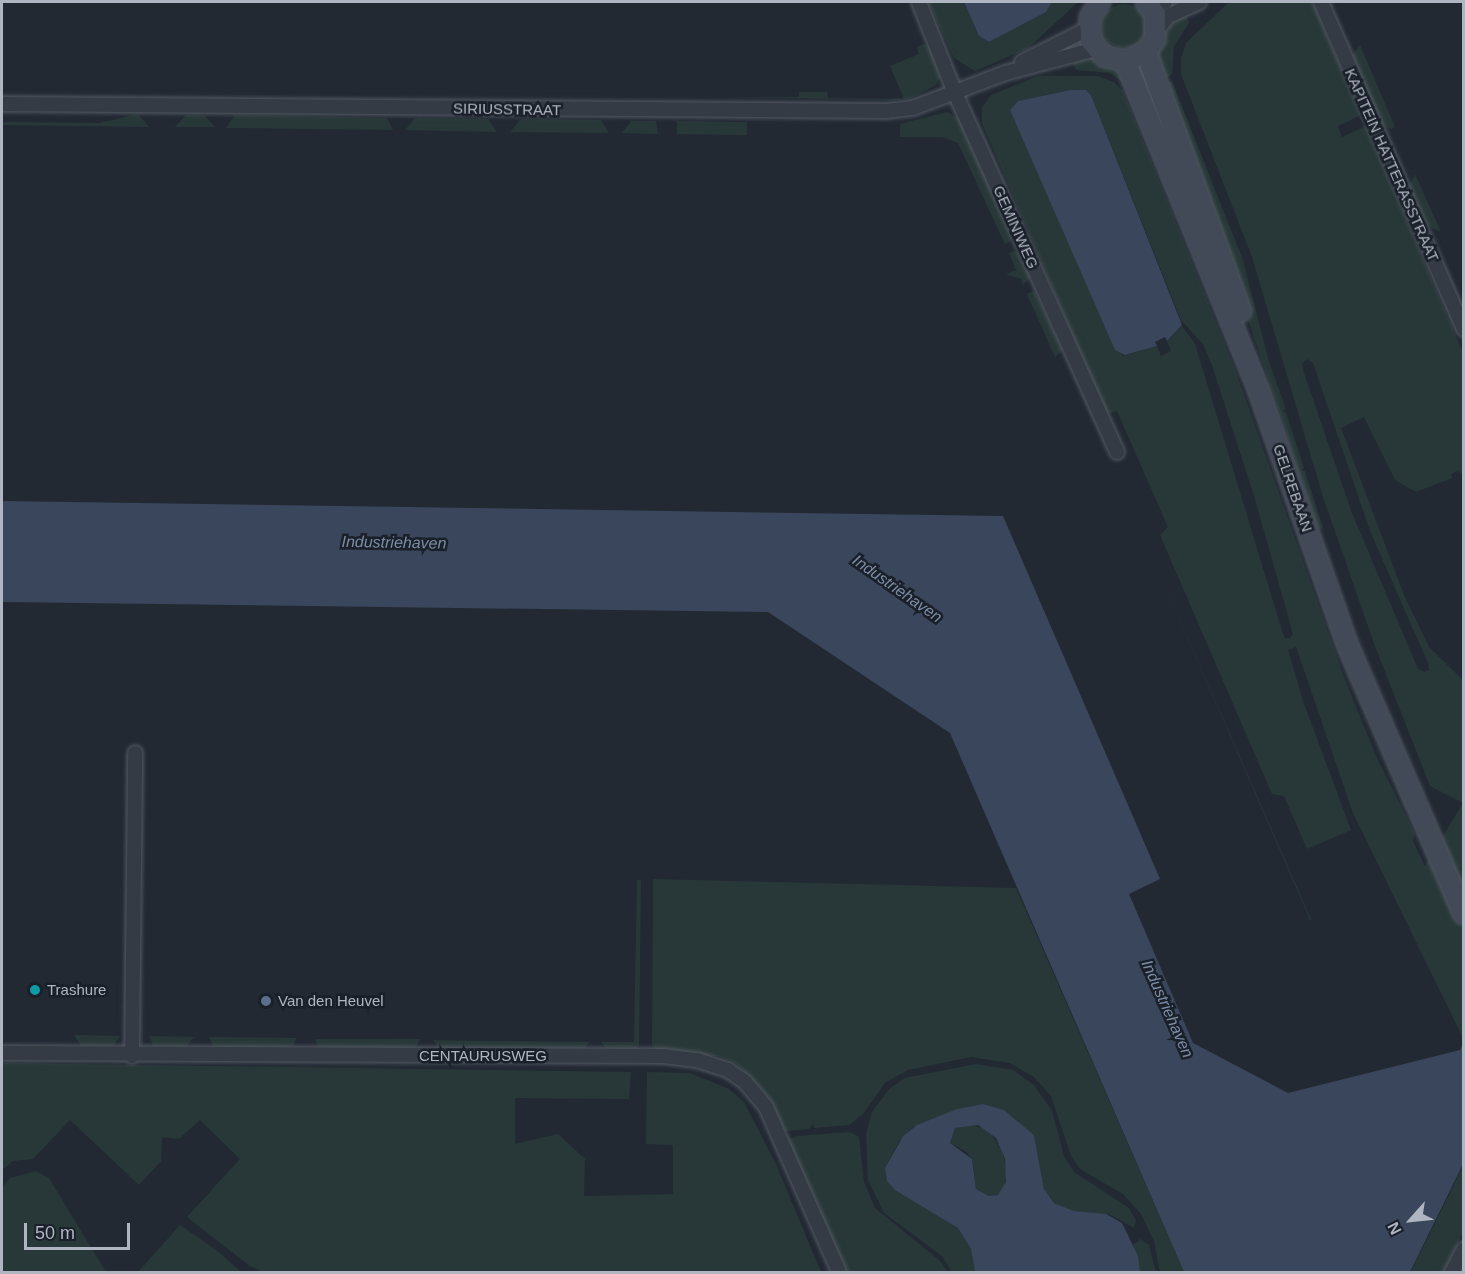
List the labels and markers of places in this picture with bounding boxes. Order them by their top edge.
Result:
place label: Trashure [47,981,106,999]
marker: Trashure [28,983,42,997]
place label: Van den Heuvel [278,992,384,1010]
marker: Van den Heuvel [259,994,273,1008]

